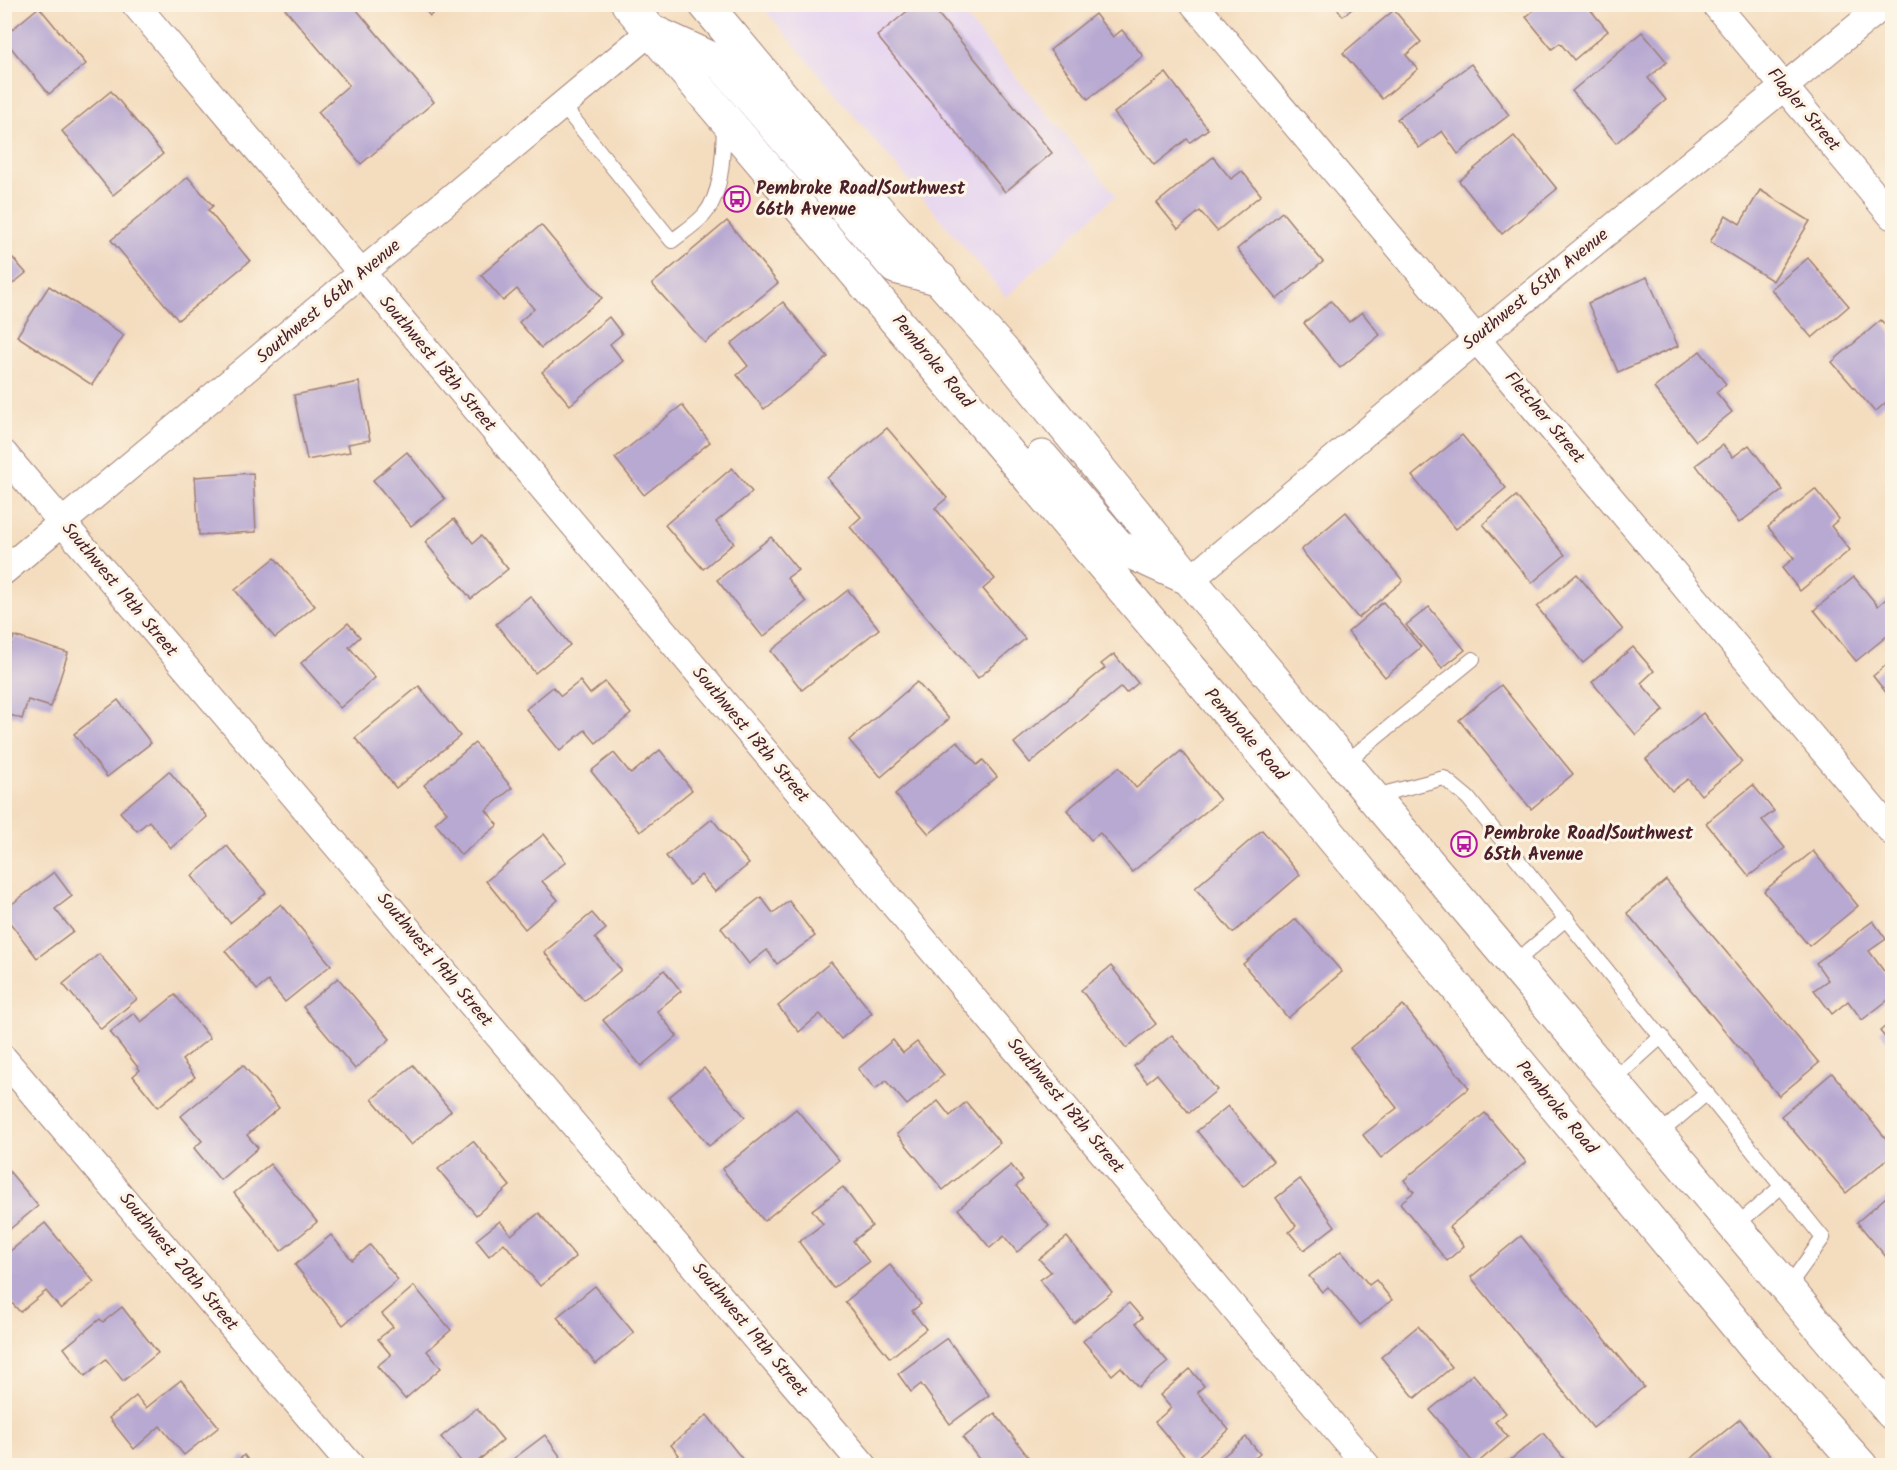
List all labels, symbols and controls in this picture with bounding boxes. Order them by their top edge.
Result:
street label: Flagler Street [1759,62,1848,159]
place label: Pembroke Road/Southwest 66th Avenue [756,175,966,225]
bus stop icon: Pembroke Road/Southwest 66th Avenue [722,184,752,214]
street label: Southwest 65th Avenue [1456,222,1616,358]
street label: Southwest 66th Avenue [250,232,408,372]
street label: Southwest 18th Street [371,289,504,440]
street label: Pembroke Road [884,308,981,416]
street label: Fletcher Street [1496,365,1592,472]
street label: Southwest 19th Street [54,516,185,665]
street label: Southwest 18th Street [684,660,817,811]
street label: Pembroke Road [1196,682,1295,789]
place label: Pembroke Road/Southwest 65th Avenue [1484,820,1694,870]
bus stop icon: Pembroke Road/Southwest 65th Avenue [1449,829,1479,859]
street label: Southwest 19th Street [369,886,500,1035]
street label: Southwest 18th Street [999,1031,1132,1182]
street label: Pembroke Road [1508,1054,1605,1162]
street label: Southwest 20th Street [111,1186,246,1339]
street label: Southwest 19th Street [684,1256,815,1405]

